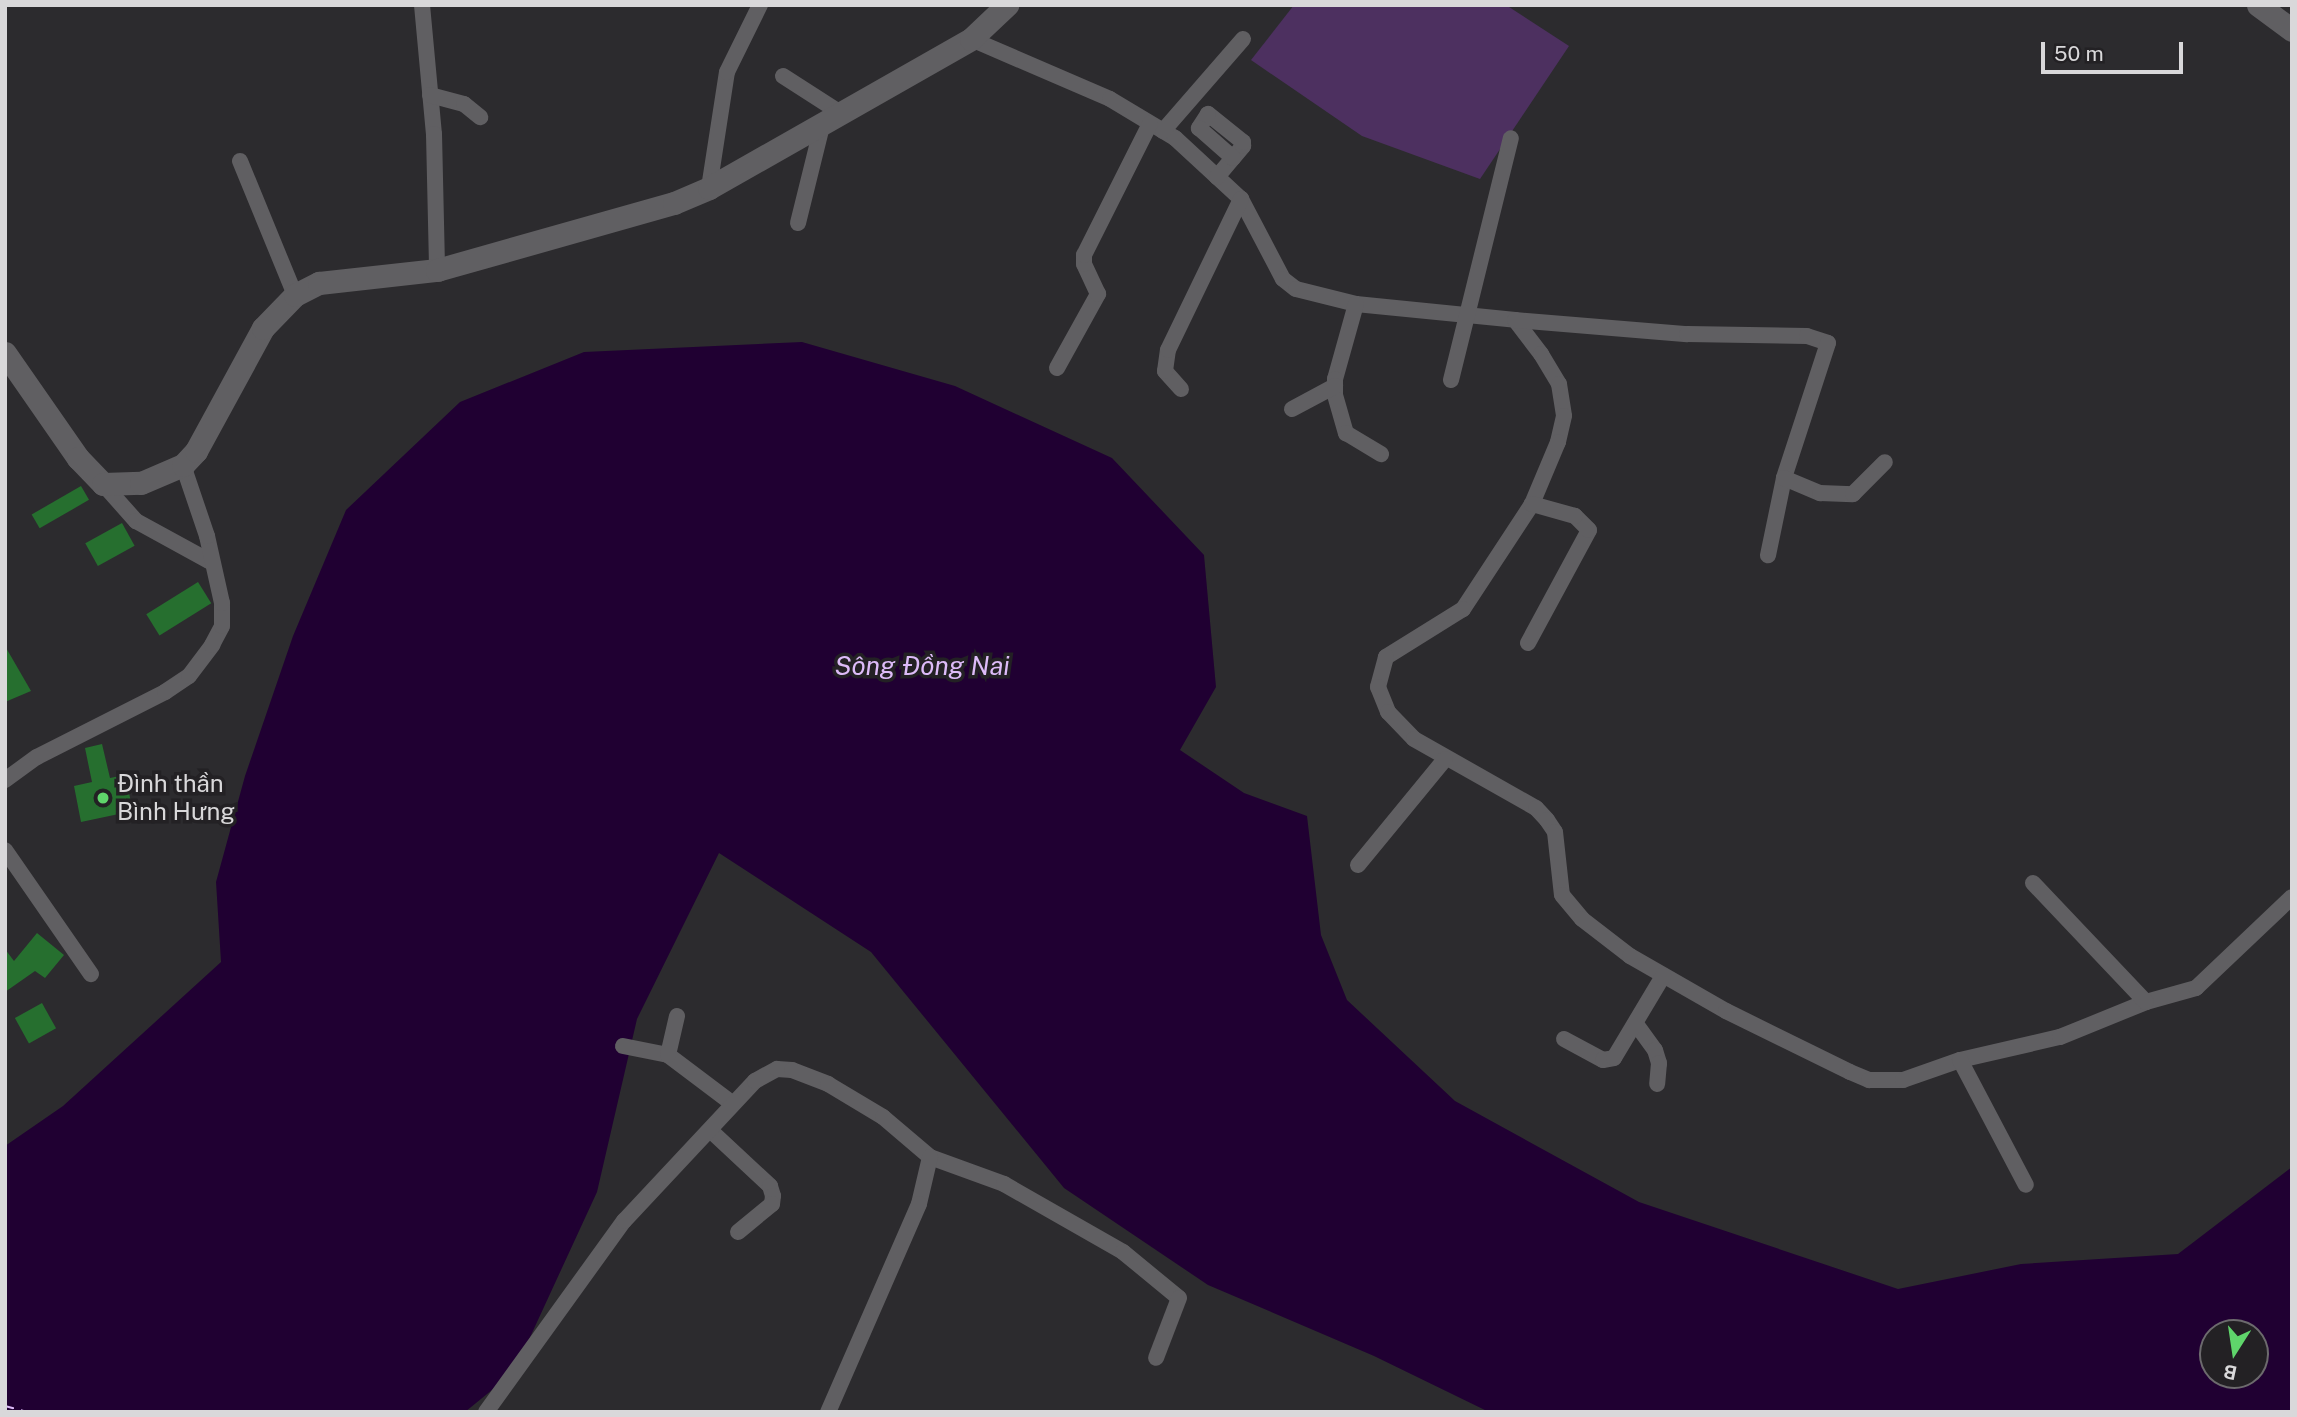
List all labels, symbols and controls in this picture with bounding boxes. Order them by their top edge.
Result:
scale bar [2045,28,2187,72]
text: 50 m [2054,41,2104,66]
water label: Sông Đồng Nai [834,650,1010,682]
place label: Đình thần Bình Hưng [117,770,235,826]
marker: Đình thần Bình Hưng [95,790,111,806]
north arrow [2199,1319,2269,1389]
text: B [2221,1360,2239,1385]

